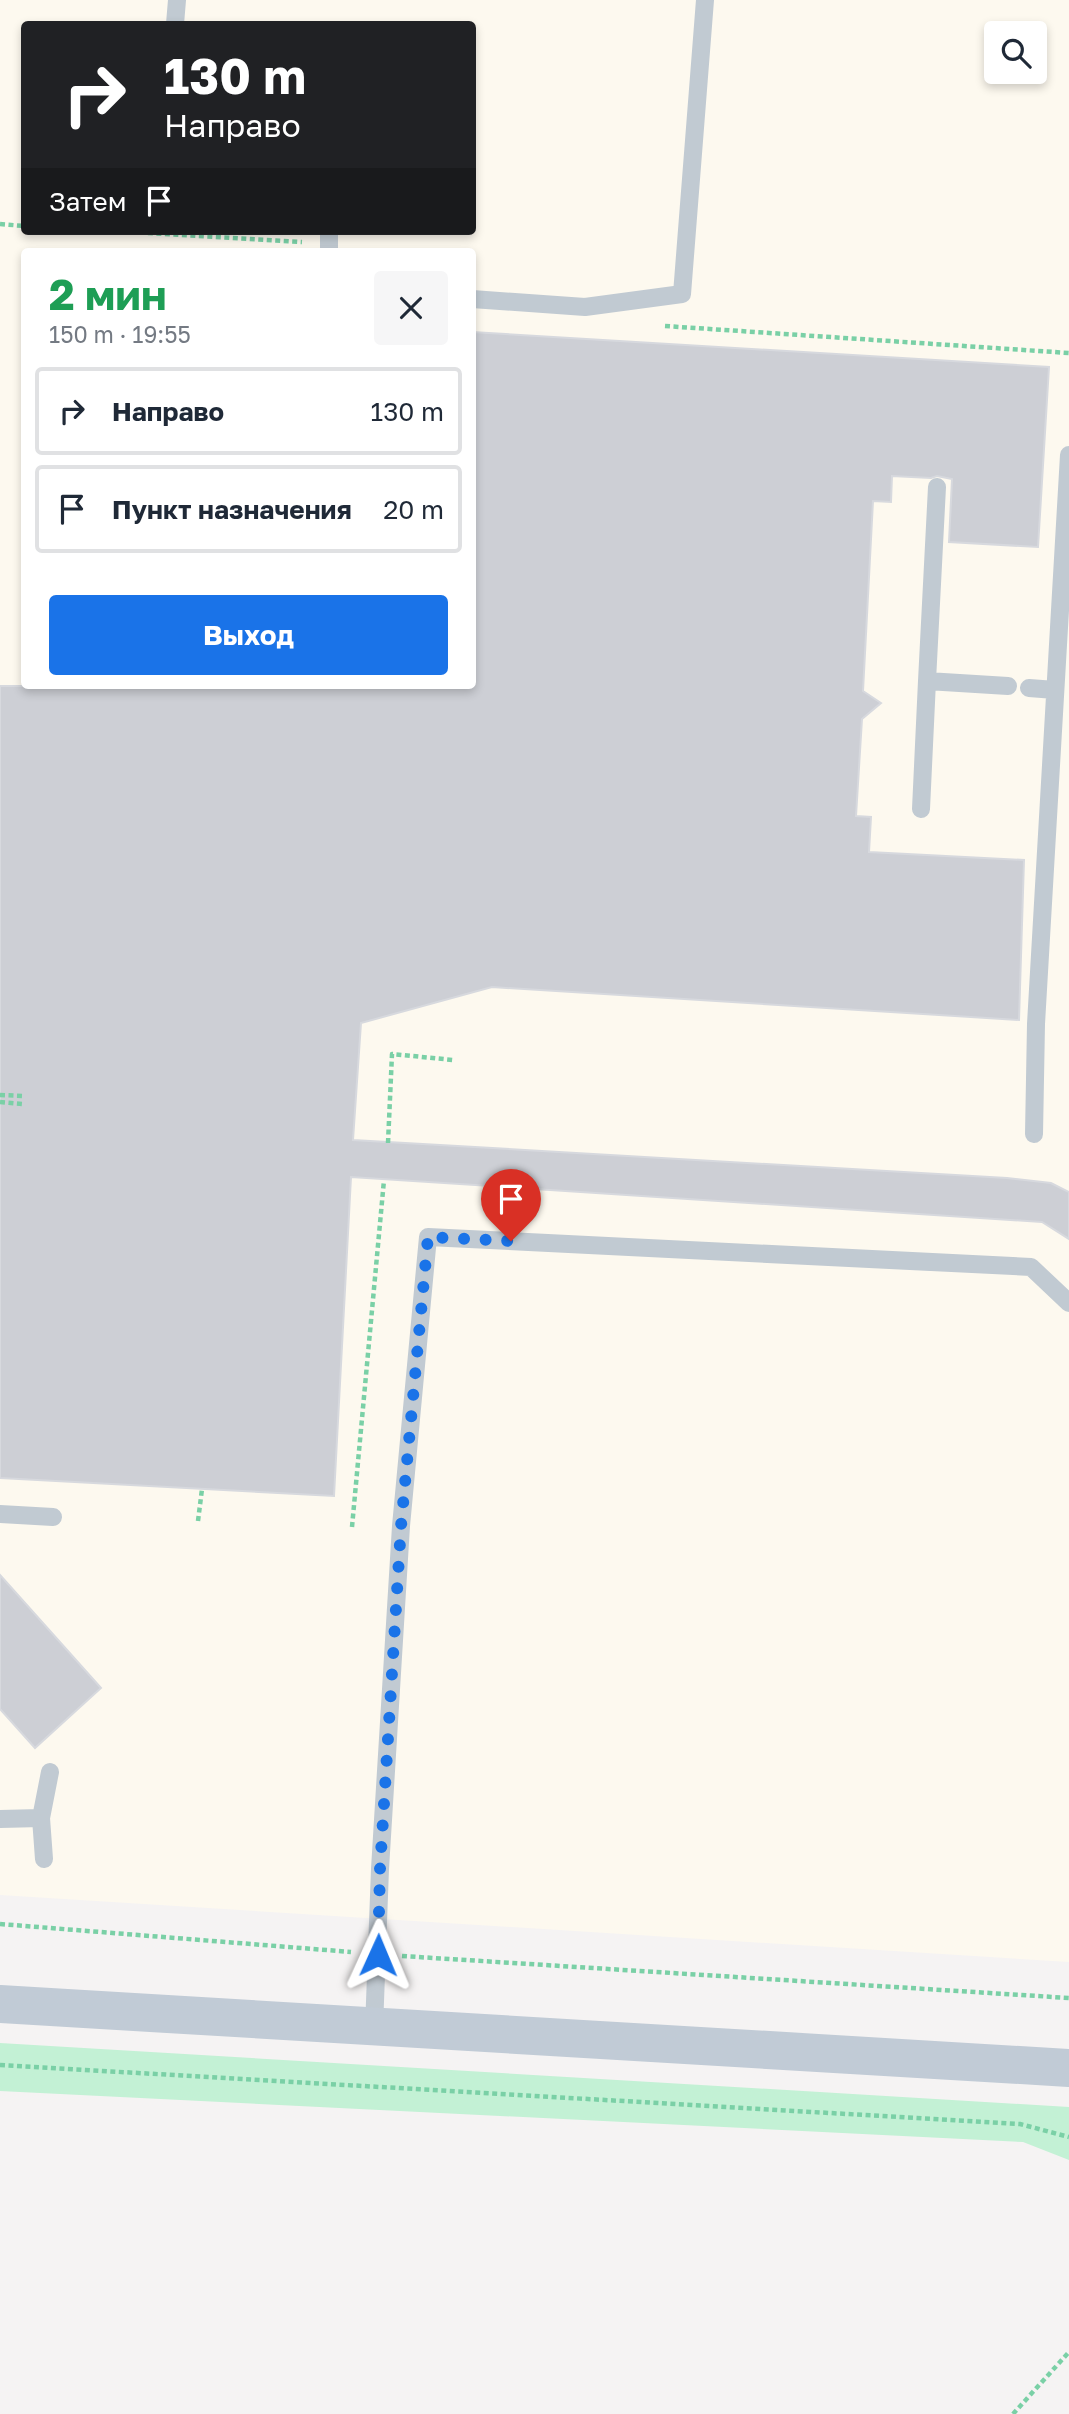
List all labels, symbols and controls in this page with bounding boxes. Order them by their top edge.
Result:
map controls [984,21,1047,84]
button: search [984,21,1047,84]
text: 130 m [164,46,306,105]
icon: right [49,49,140,140]
text: Направо [164,106,301,144]
icon: arrive [140,182,178,220]
text: Затем [49,186,126,217]
text: 2 мин [49,269,167,319]
button: close [374,271,448,345]
text: 150 m · 19:55 [49,320,191,348]
icon: right [53,392,91,430]
text: Направо [112,396,224,427]
text: 130 m [371,396,444,427]
icon: arrive [53,490,91,528]
text: Пункт назначения [112,494,352,525]
text: 20 m [383,494,444,525]
button: Выход [49,595,448,675]
pin [481,1169,541,1241]
icon: arrive [492,1180,530,1218]
position arrow [341,1918,415,1992]

